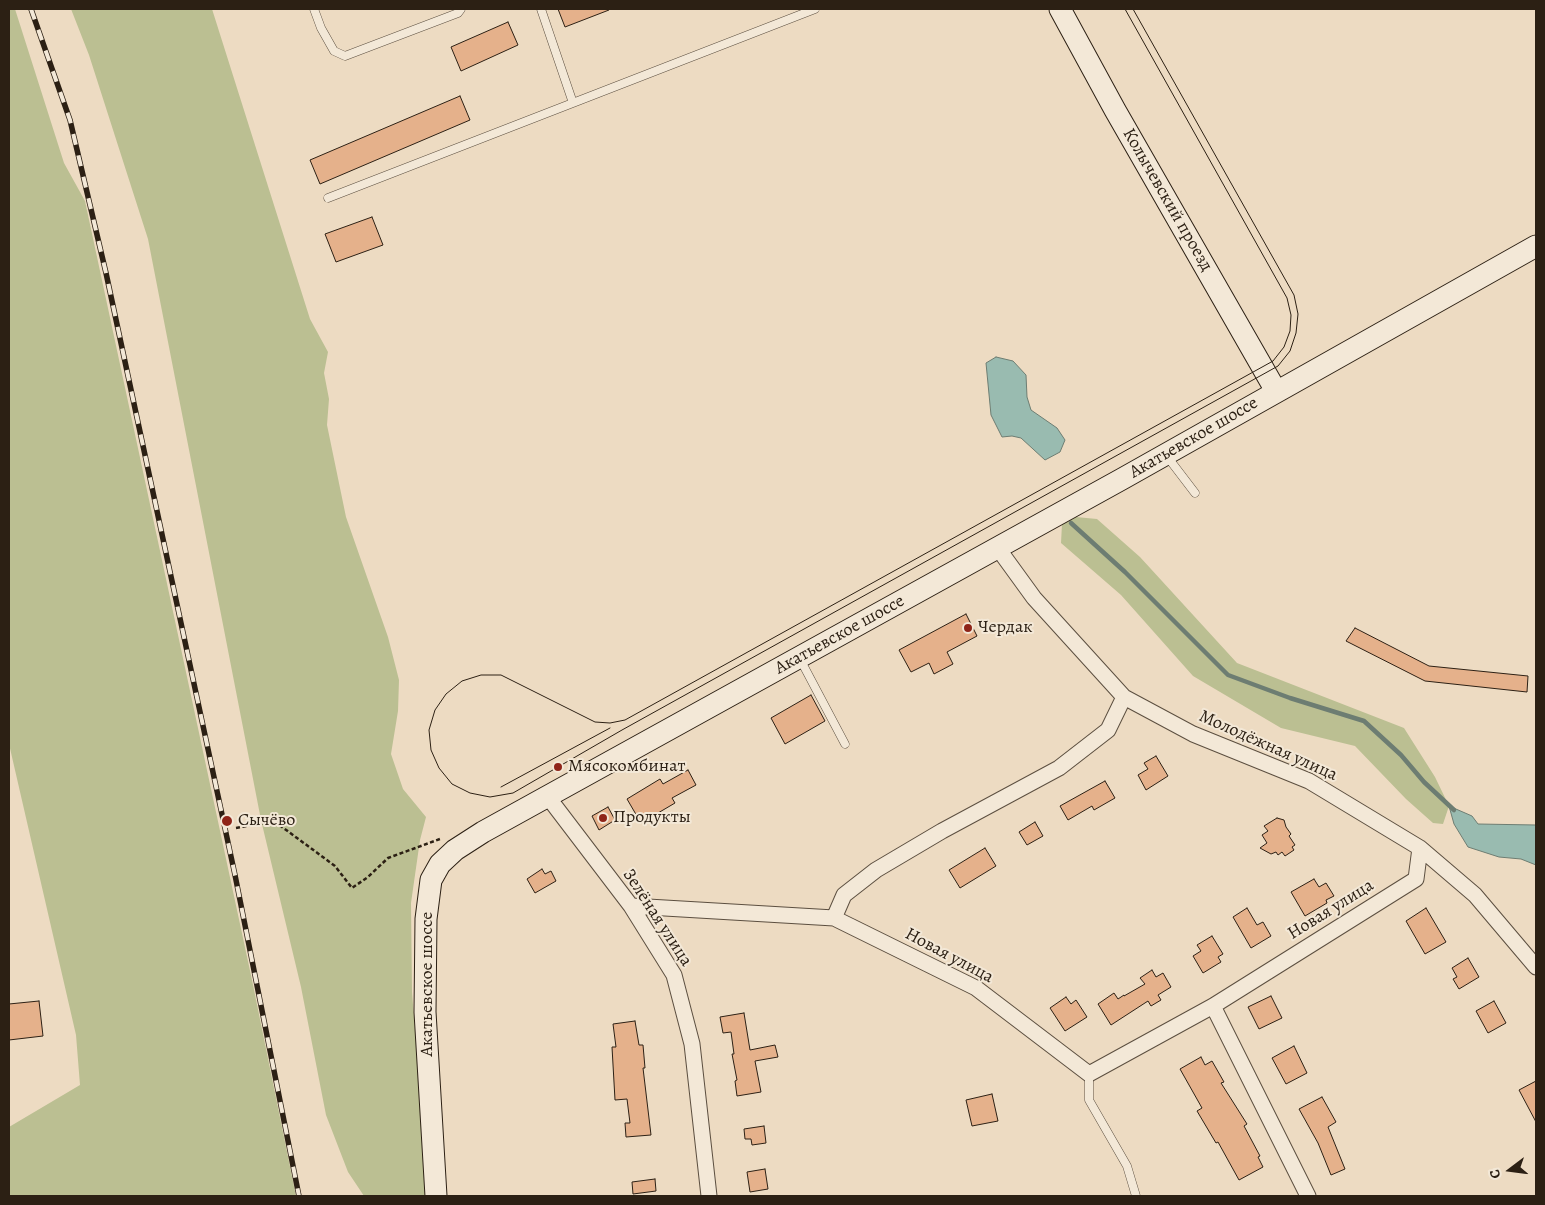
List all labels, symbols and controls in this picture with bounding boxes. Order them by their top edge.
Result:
street label: Колычевский проезд [1117,125,1217,275]
street label: Акатьевское шоссе [1126,392,1262,484]
street label: Акатьевское шоссе [771,590,909,680]
place label: Чердак [978,617,1033,639]
marker: Чердак [962,622,974,634]
street label: Молодёжная улица [1195,706,1341,786]
place label: Мясокомбинат [568,756,685,778]
marker: Мясокомбинат [552,761,564,773]
place label: Продукты [613,807,691,829]
place label: Сычёво [238,810,295,832]
marker: Продукты [597,812,609,824]
marker: Сычёво [220,814,234,828]
street label: Зелёная улица [618,865,696,971]
street label: Новая улица [1284,875,1378,945]
street label: Акатьевское шоссе [417,912,439,1056]
street label: Новая улица [901,924,997,988]
north arrow [1485,1145,1535,1195]
text: С [1485,1167,1505,1181]

